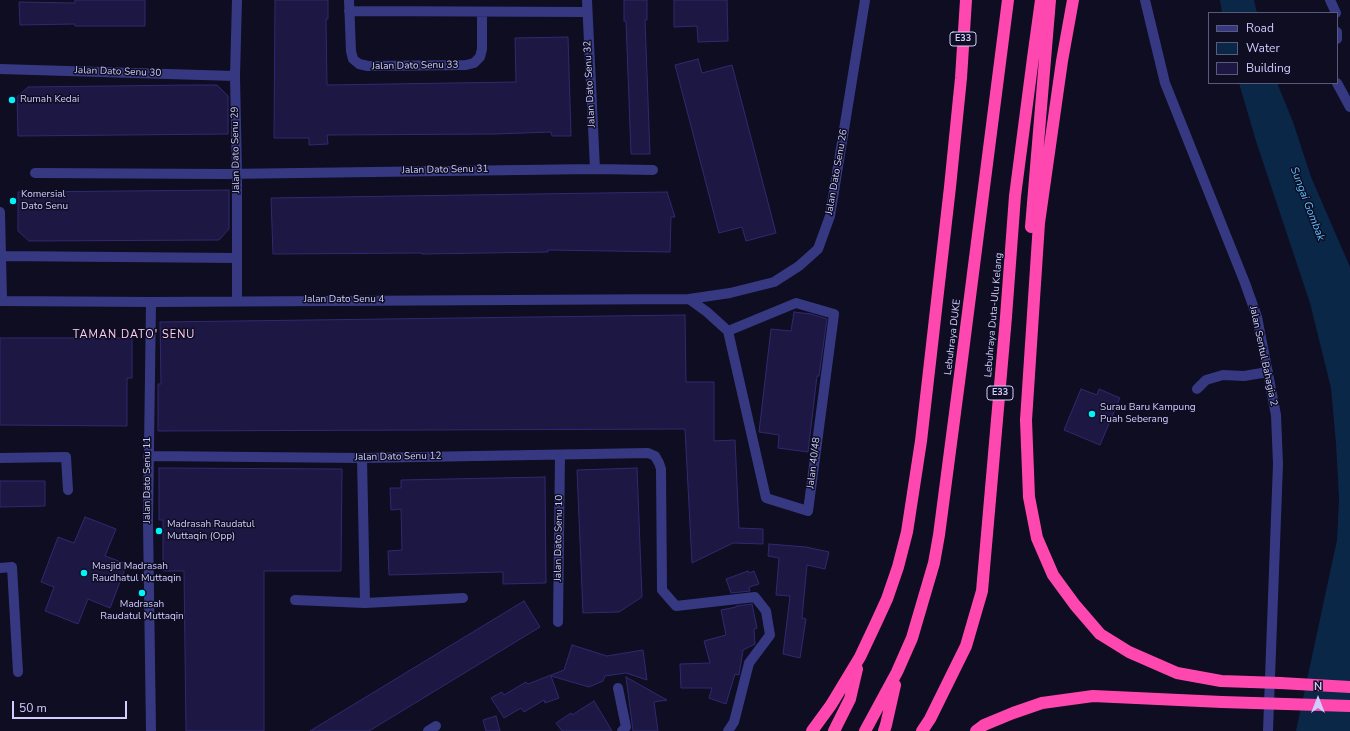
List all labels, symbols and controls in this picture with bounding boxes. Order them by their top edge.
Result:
legend [1208,12,1338,84]
text: Road [1246,20,1274,36]
road number: E33 [950,32,976,46]
street label: Jalan Dato Senu 32 [582,40,598,128]
text: Water [1246,40,1280,56]
street label: Jalan Dato Senu 33 [372,59,458,73]
text: Building [1246,60,1291,76]
street label: Jalan Dato Senu 30 [74,64,162,80]
place label: Rumah Kedai [20,94,79,106]
marker: Rumah Kedai [7,95,17,105]
street label: Jalan Dato Senu 29 [229,107,243,193]
street label: Jalan Dato Senu 26 [824,128,850,216]
street label: Jalan Dato Senu 31 [402,163,488,177]
water label: Sungai Gombak [1287,165,1327,243]
place label: Komersial Dato Senu [21,189,68,212]
marker: Komersial Dato Senu [8,196,18,206]
street label: Lebuhraya Duta-Ulu Kelang [983,252,1005,378]
street label: Jalan Dato Senu 4 [304,294,384,306]
street label: Lebuhraya DUKE [942,298,964,376]
street label: Jalan Sentul Bahagia 2 [1247,305,1279,407]
district label: TAMAN DATO' SENU [73,328,195,342]
road number: E33 [987,386,1013,400]
place label: Surau Baru Kampung Puah Seberang [1100,402,1196,426]
marker: Surau Baru Kampung Puah Seberang [1087,409,1097,419]
street label: Jalan Dato Senu 11 [142,437,154,523]
street label: Jalan 40/48 [805,437,823,489]
street label: Jalan Dato Senu 12 [355,450,441,464]
street label: Jalan Dato Senu 10 [552,495,566,581]
place label: Madrasah Raudatul Muttaqin (Opp) [167,519,255,542]
marker: Madrasah Raudatul Muttaqin (Opp) [154,526,164,536]
place label: Masjid Madrasah Raudhatul Muttaqin [92,561,181,584]
marker: Masjid Madrasah Raudhatul Muttaqin [79,568,89,578]
marker: Madrasah Raudatul Muttaqin [137,588,147,598]
place label: Madrasah Raudatul Muttaqin [100,599,184,622]
north arrow [1298,679,1338,719]
text: N [1314,679,1322,694]
scale bar [14,693,129,719]
text: 50 m [19,700,47,716]

